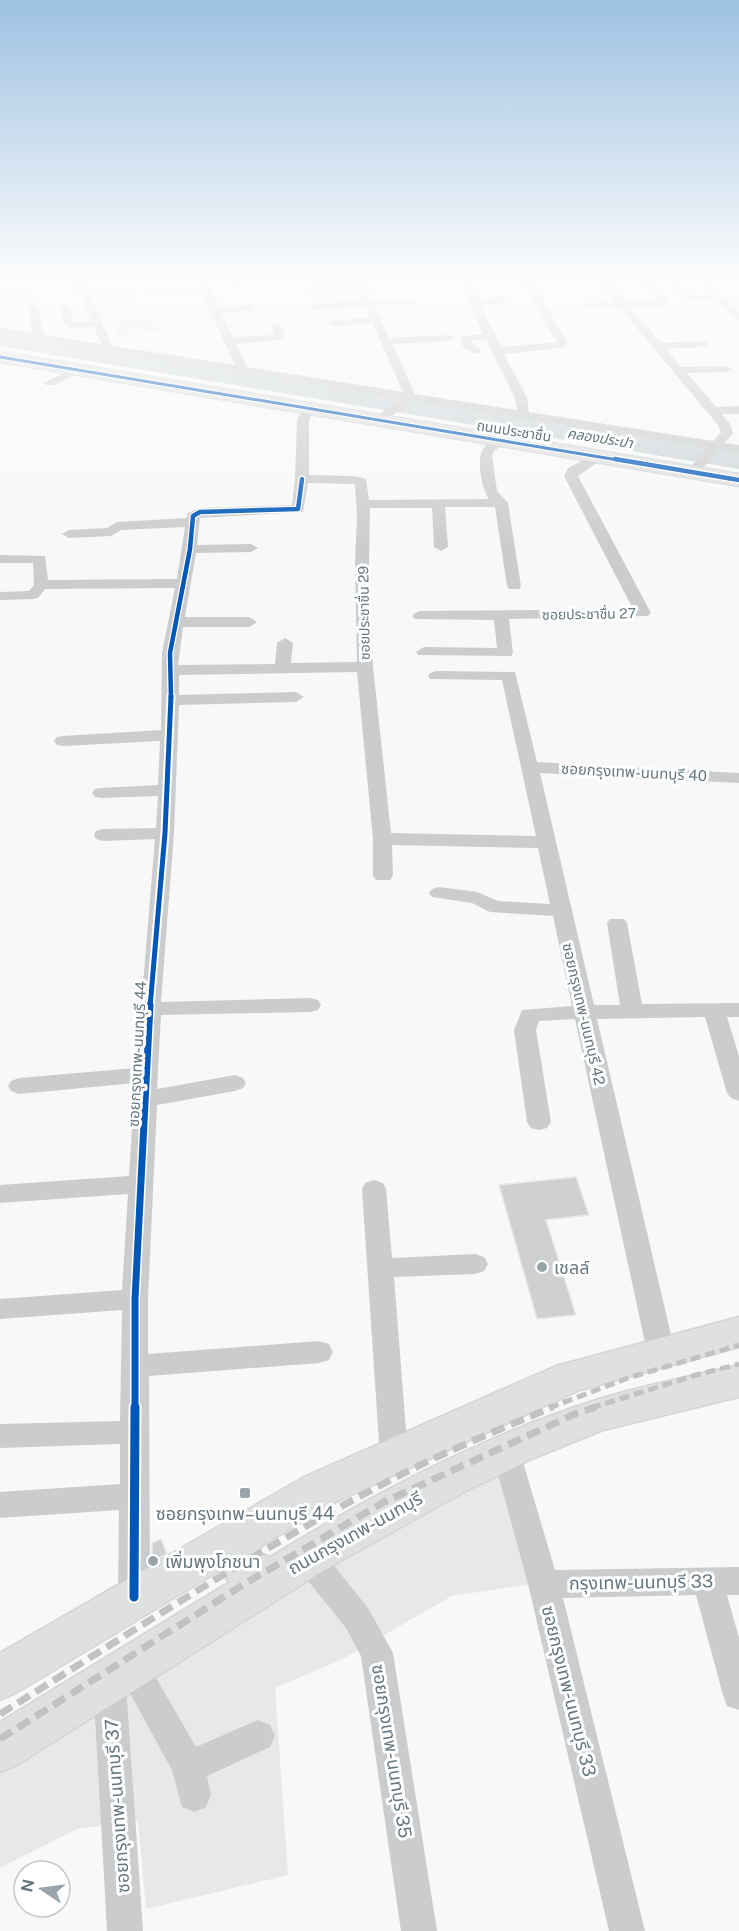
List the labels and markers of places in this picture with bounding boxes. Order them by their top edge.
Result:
place label: เชลล์ [554,1257,590,1278]
marker: เชลล์ [535,1260,549,1274]
marker: ซอยกรุงเทพ–นนทบุรี 44 [238,1486,252,1500]
place label: ซอยกรุงเทพ–นนทบุรี 44 [156,1503,334,1525]
place label: เพิ่มพุงโภชนา [165,1550,260,1573]
marker: เพิ่มพุงโภชนา [146,1554,160,1568]

